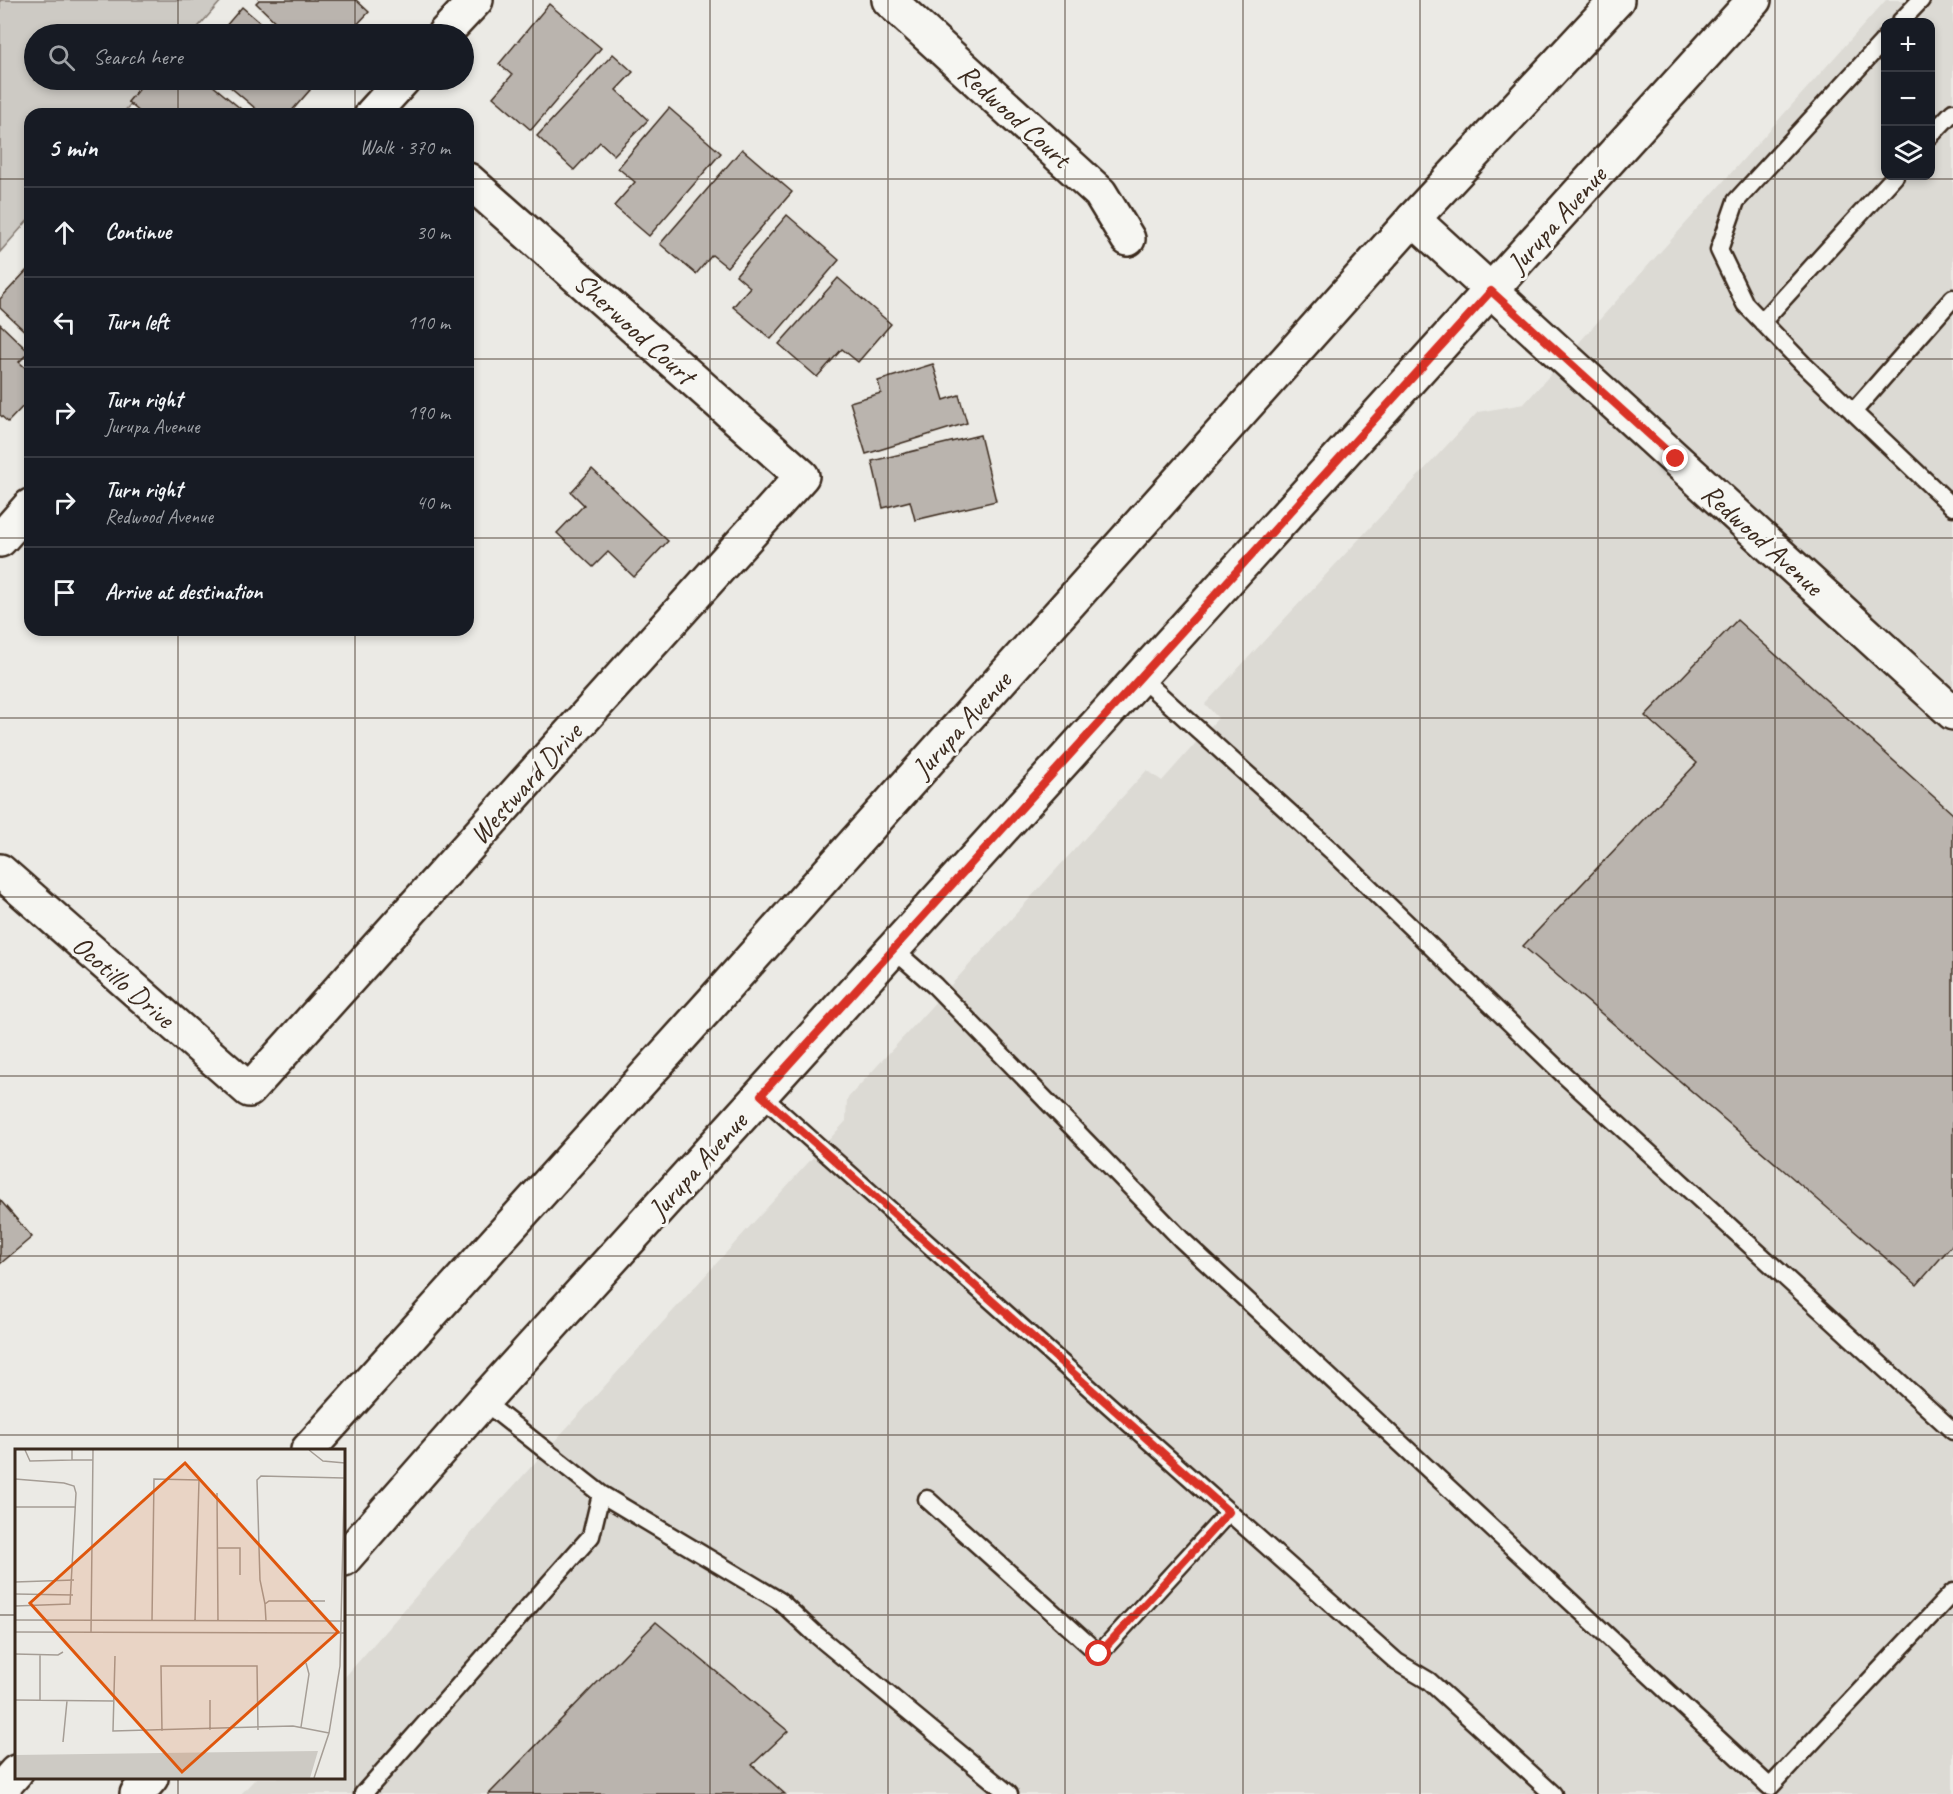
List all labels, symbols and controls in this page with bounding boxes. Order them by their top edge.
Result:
map controls [1881,18,1935,180]
button: + [1881,18,1935,72]
search box [24,24,474,90]
icon: search [45,41,78,74]
text: Search here [93,43,183,71]
street label: Redwood Court [951,56,1080,177]
button: − [1881,72,1935,126]
button: layers [1881,126,1935,180]
text: 5 min [48,131,97,164]
text: Walk · 370 m [360,135,450,160]
street label: Jurupa Avenue [1498,157,1615,282]
icon: ahead [48,216,81,249]
text: Continue [105,218,171,246]
text: 30 m [416,220,450,245]
street label: Sherwood Court [567,265,705,394]
icon: left [48,306,81,339]
text: Turn left [105,308,169,336]
text: 110 m [407,310,450,335]
text: Turn right [105,386,182,414]
icon: right [48,396,81,429]
text: 190 m [407,400,450,425]
text: Jurupa Avenue [105,414,199,439]
route end [1662,445,1688,471]
text: Turn right [105,476,182,504]
street label: Redwood Avenue [1695,476,1832,604]
icon: right [48,486,81,519]
text: 40 m [416,490,450,515]
text: Redwood Avenue [105,504,213,529]
icon: arrive [48,576,81,609]
text: Arrive at destination [105,578,262,606]
street label: Jurupa Avenue [903,662,1020,787]
street label: Westward Drive [462,714,590,851]
street label: Ocotillo Drive [65,927,183,1037]
street label: Jurupa Avenue [639,1103,756,1228]
inset map [15,1449,345,1779]
route start [1085,1640,1111,1666]

